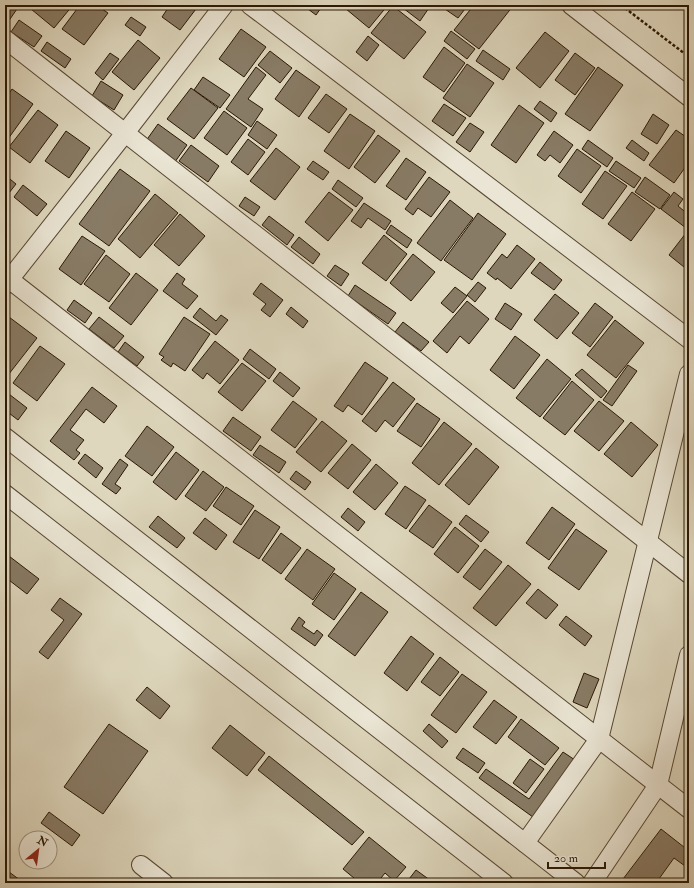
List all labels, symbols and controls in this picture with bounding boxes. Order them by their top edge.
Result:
north arrow [18,830,58,870]
text: N [34,833,51,850]
scale bar [548,844,605,870]
text: 20 m [554,851,579,866]

